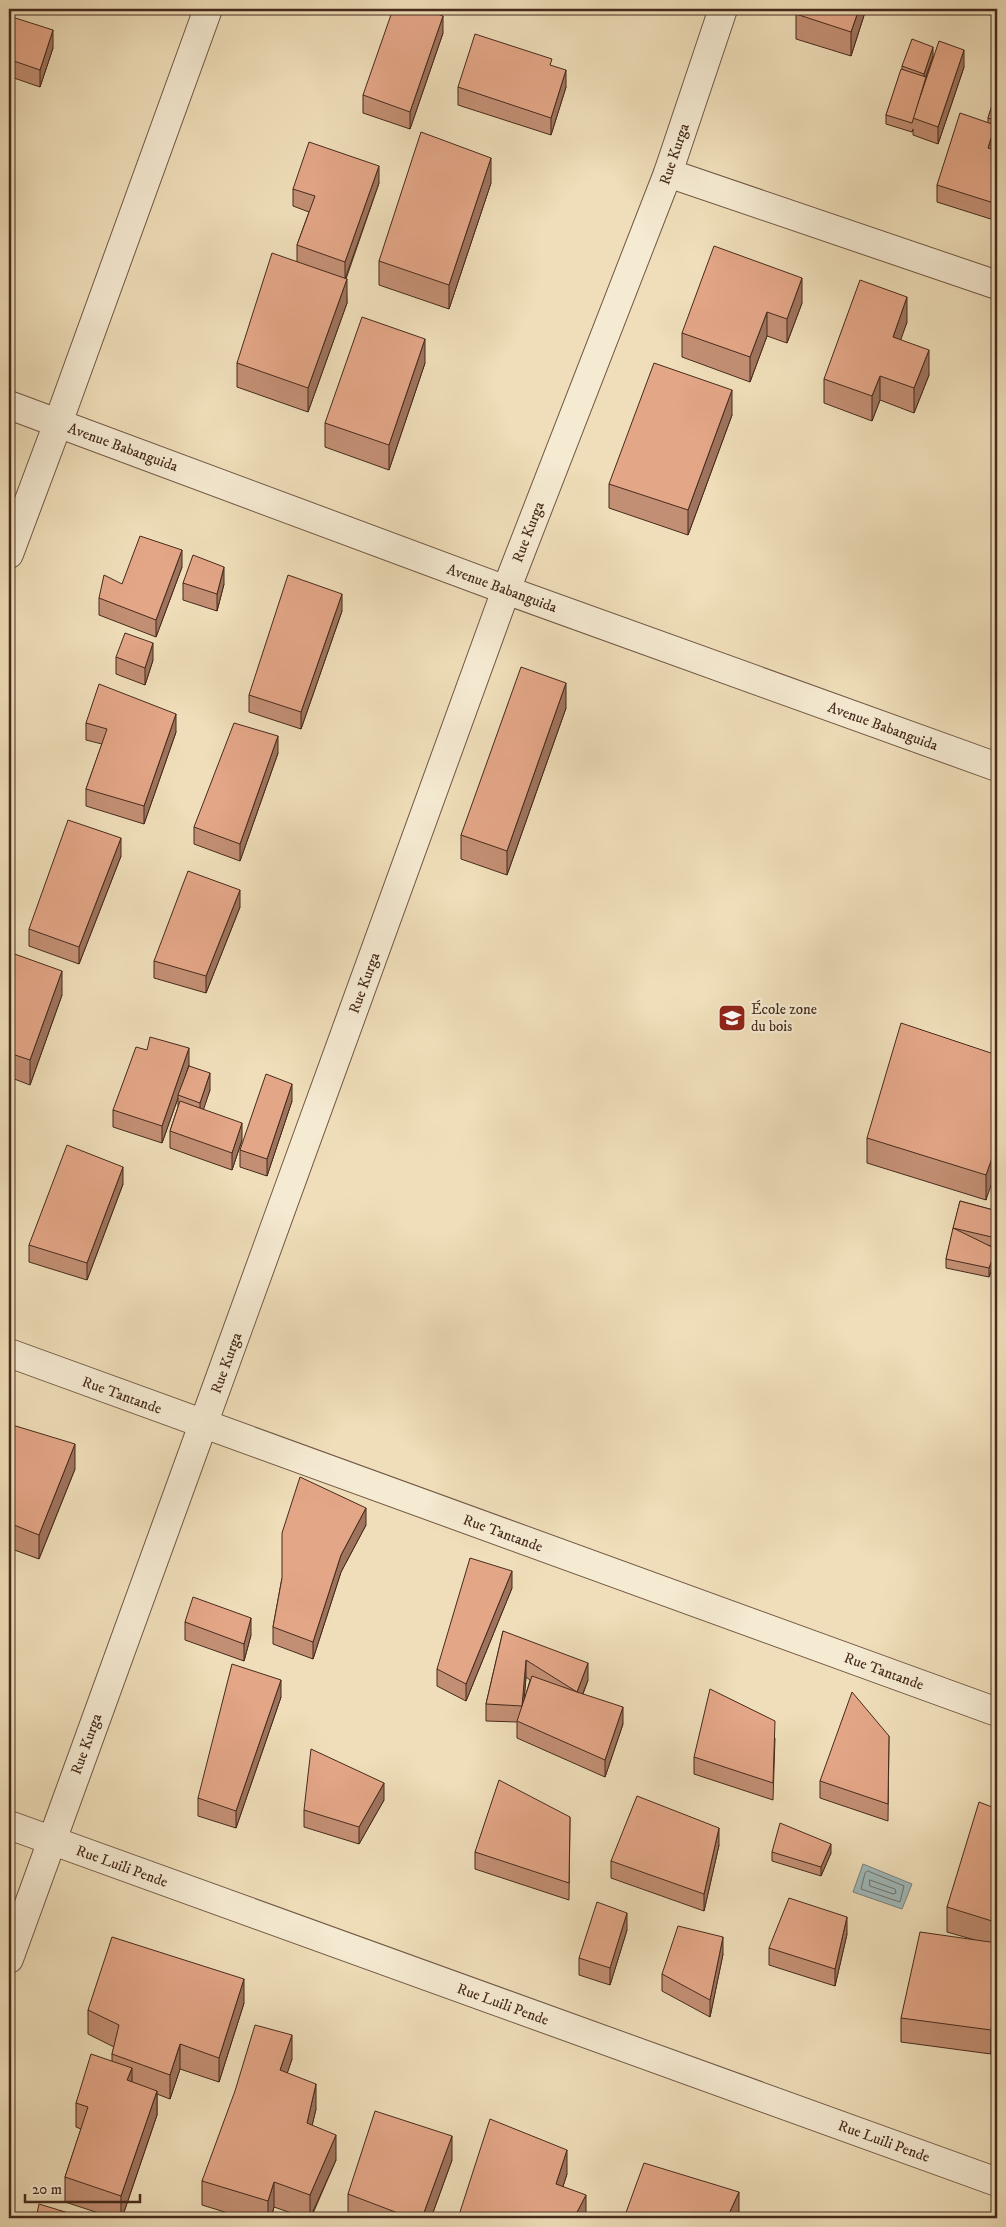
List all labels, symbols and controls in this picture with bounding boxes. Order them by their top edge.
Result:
street label: Rue Kurga [655,120,694,187]
street label: Avenue Babanguida [65,419,181,476]
street label: Rue Kurga [508,499,549,565]
street label: Avenue Babanguida [444,560,560,617]
street label: Avenue Babanguida [825,698,941,755]
street label: Rue Kurga [345,949,384,1016]
place label: École zone du bois [751,1000,817,1036]
school or university icon: École zone du bois [717,1003,747,1033]
street label: Rue Kurga [207,1329,246,1396]
street label: Rue Tantande [79,1372,164,1419]
street label: Rue Tantande [460,1510,545,1557]
street label: Rue Tantande [841,1648,926,1695]
street label: Rue Kurga [67,1710,106,1777]
street label: Rue Luili Pende [73,1841,170,1892]
street label: Rue Luili Pende [454,1979,551,2030]
street label: Rue Luili Pende [835,2116,932,2167]
scale bar [25,2172,140,2204]
text: 20 m [32,2180,62,2199]

